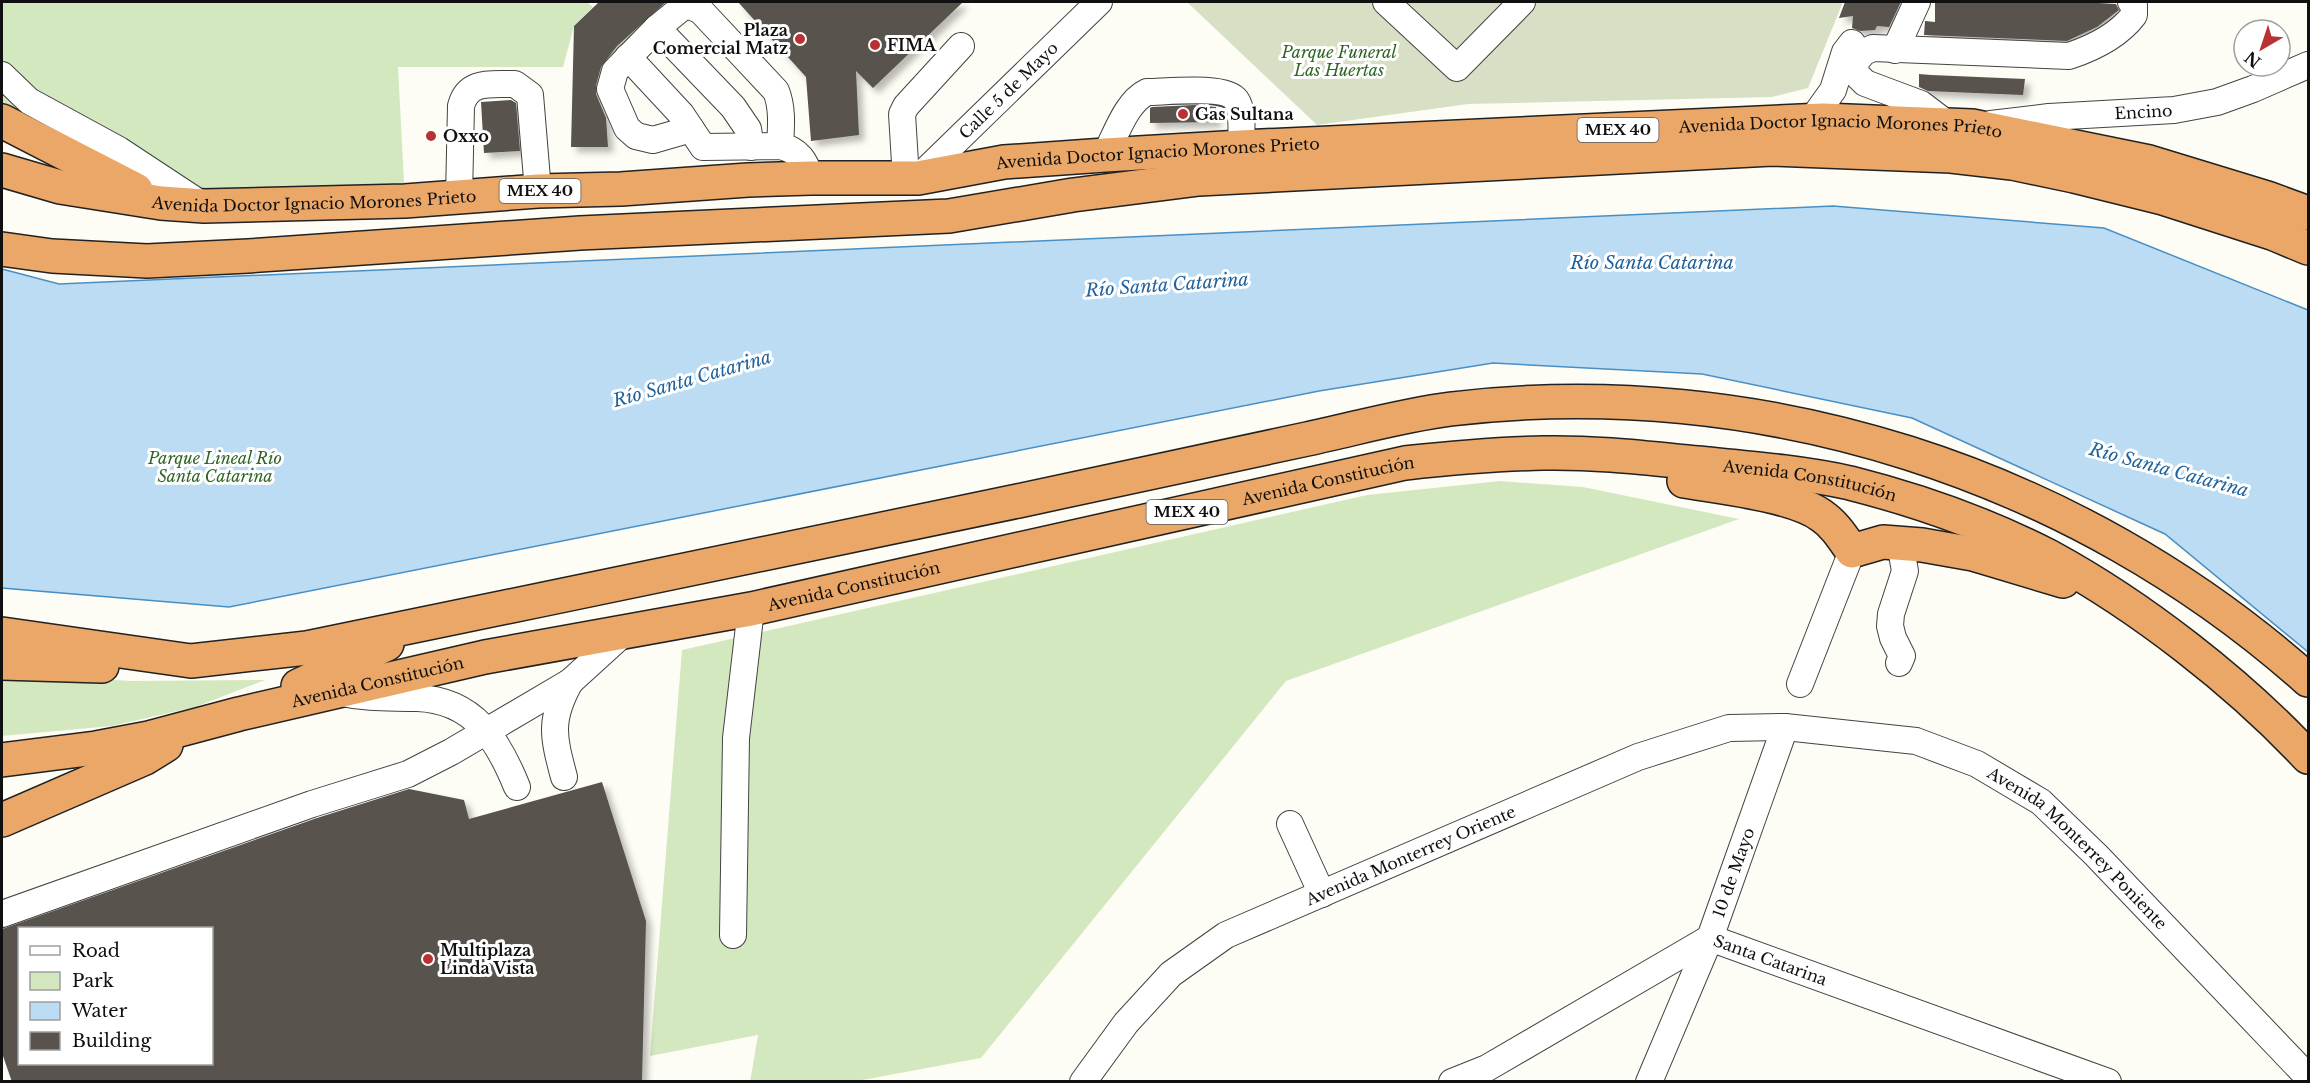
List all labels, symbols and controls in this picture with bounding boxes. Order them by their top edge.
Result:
north arrow [2232,18,2292,78]
place label: Plaza Comercial Matz [653,20,788,58]
marker: Plaza Comercial Matz [793,32,807,46]
place label: FIMA [887,35,937,55]
marker: FIMA [868,38,882,52]
street label: Calle 5 de Mayo [955,38,1062,143]
park label: Parque Funeral Las Huertas [1281,42,1397,80]
text: N [2240,47,2265,72]
street label: Encino [2114,100,2173,123]
place label: Gas Sultana [1195,104,1294,124]
marker: Gas Sultana [1176,107,1190,121]
street label: Avenida Doctor Ignacio Morones Prieto [1677,110,2004,142]
road number: MEX 40 [1578,118,1658,142]
place label: Oxxo [443,126,489,146]
marker: Oxxo [424,129,438,143]
street label: Avenida Doctor Ignacio Morones Prieto [993,133,1320,174]
road number: MEX 40 [500,179,580,203]
street label: Avenida Doctor Ignacio Morones Prieto [150,186,477,216]
water label: Río Santa Catarina [1569,252,1734,274]
water label: Río Santa Catarina [1084,268,1249,302]
water label: Río Santa Catarina [609,346,774,412]
water label: Río Santa Catarina [2086,438,2251,502]
park label: Parque Lineal Río Santa Catarina [147,448,282,486]
street label: Avenida Constitución [1239,452,1415,509]
street label: Avenida Constitución [1721,455,1899,505]
road number: MEX 40 [1146,500,1228,524]
street label: Avenida Constitución [765,557,942,615]
street label: Avenida Constitución [288,652,466,712]
street label: Avenida Monterrey Poniente [1983,762,2171,933]
street label: Avenida Monterrey Oriente [1302,801,1518,910]
street label: 10 de Mayo [1708,825,1758,920]
legend [18,927,213,1065]
street label: Santa Catarina [1711,930,1830,990]
text: Road [72,940,120,962]
place label: Multiplaza Linda Vista [440,940,535,978]
marker: Multiplaza Linda Vista [421,952,435,966]
text: Park [72,970,114,992]
text: Water [71,1000,128,1022]
text: Building [72,1030,151,1052]

